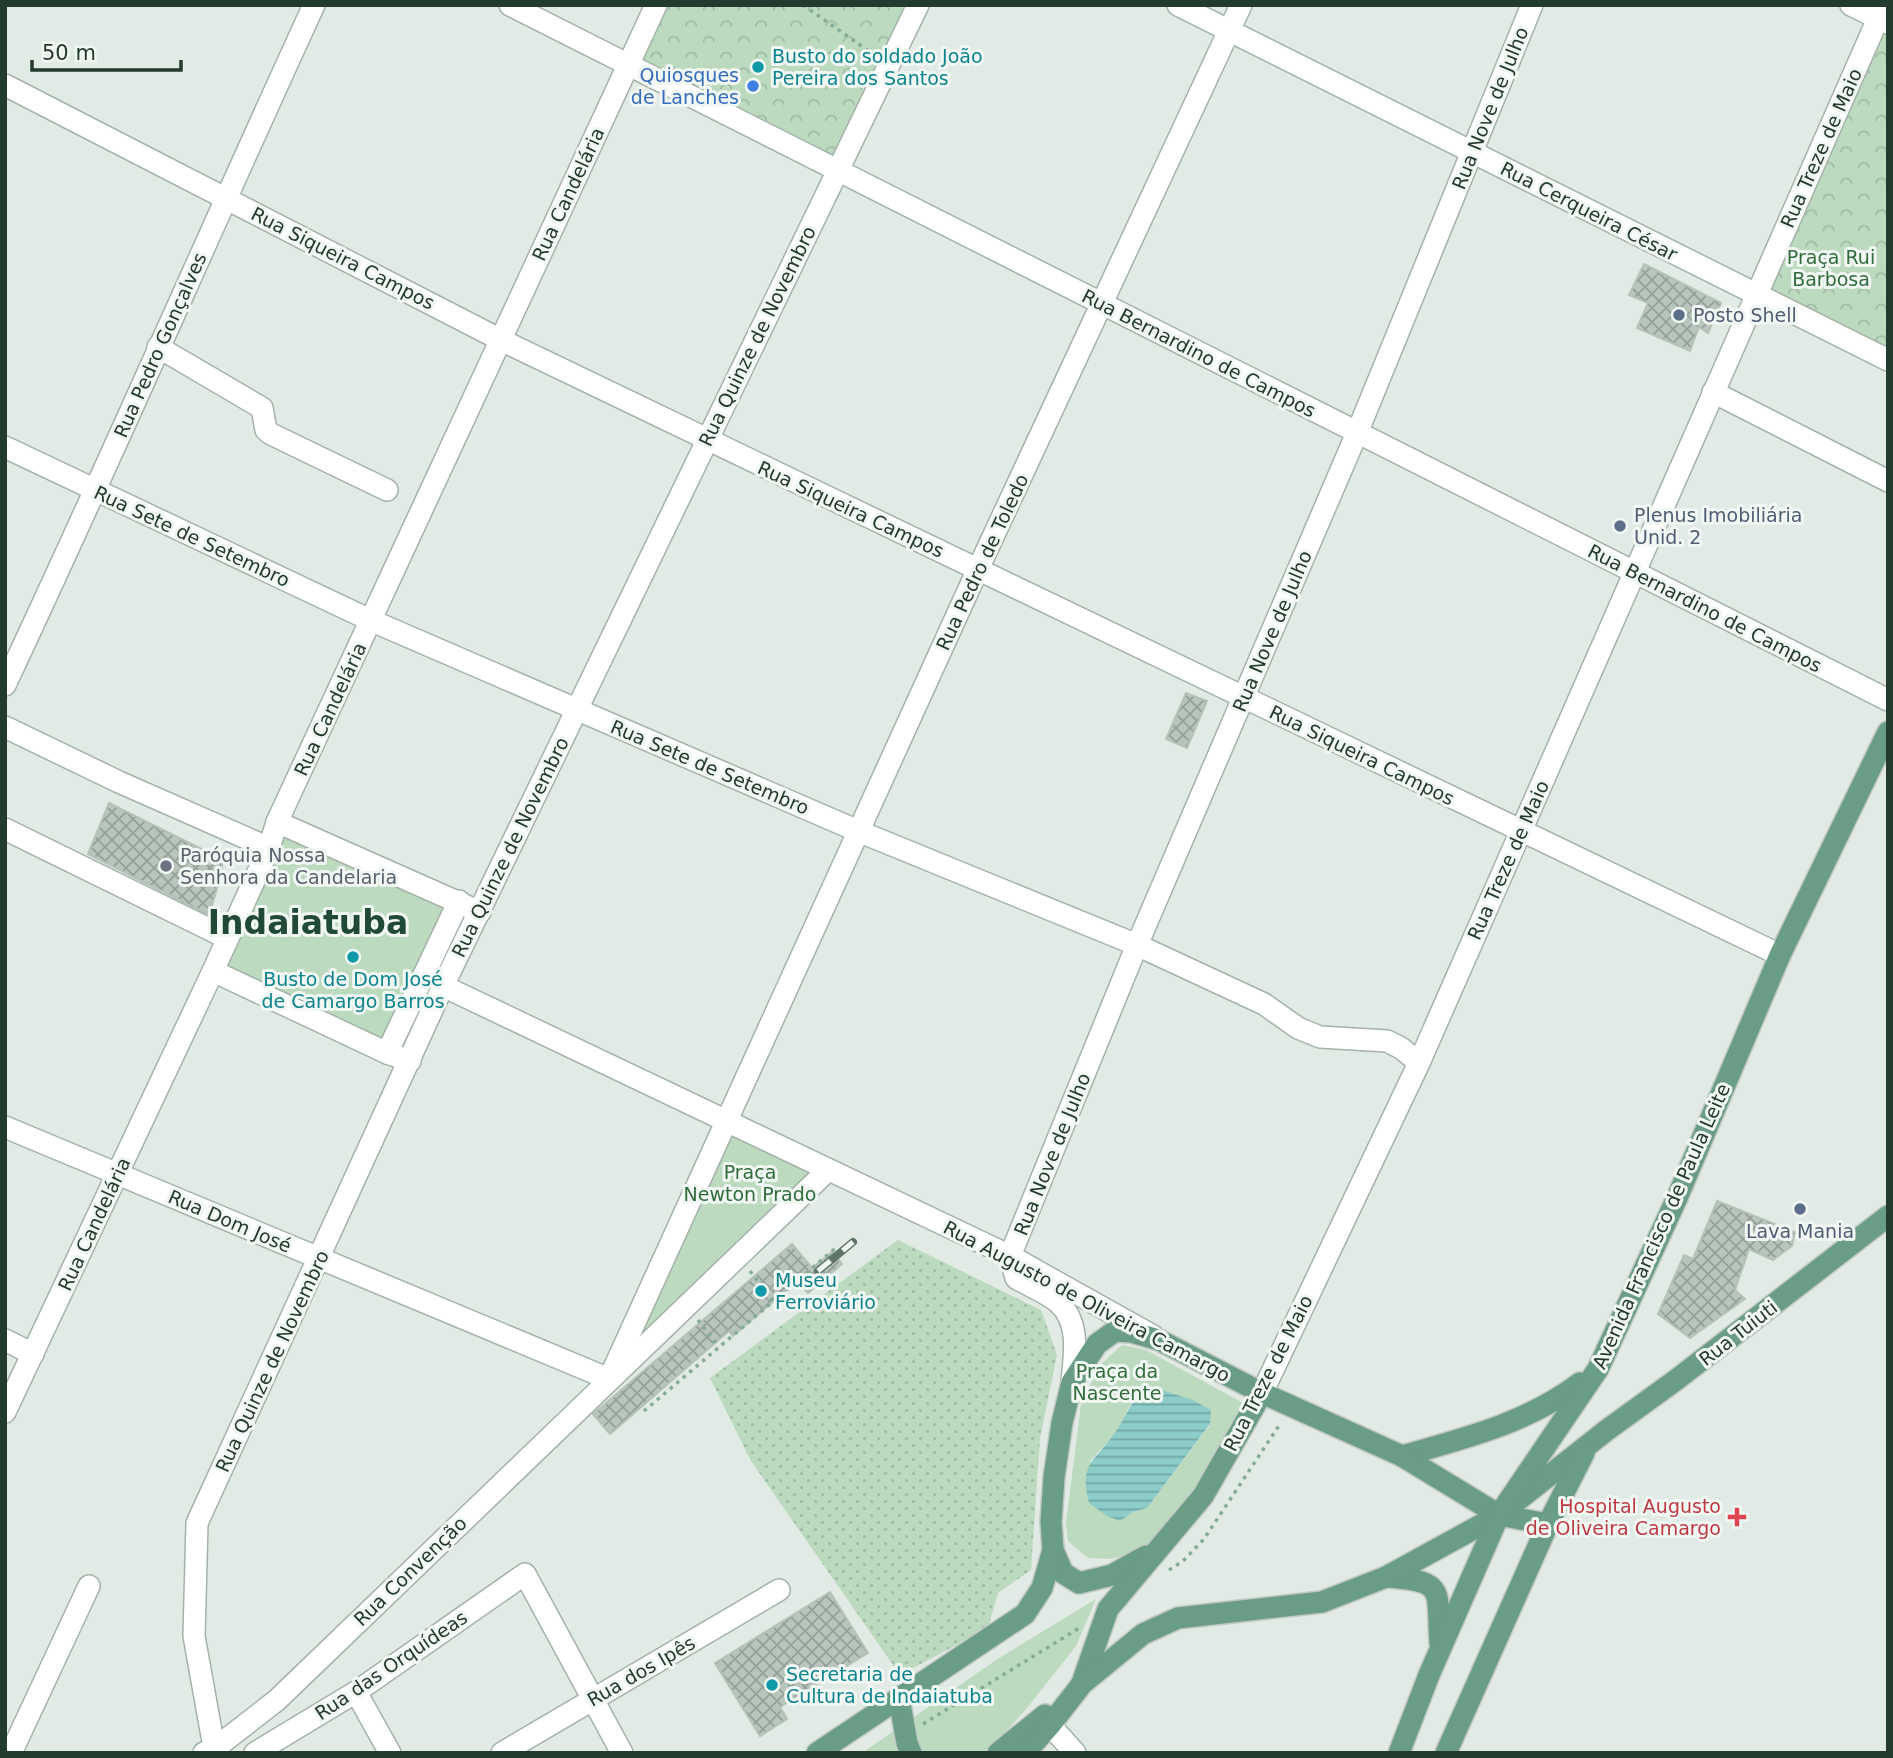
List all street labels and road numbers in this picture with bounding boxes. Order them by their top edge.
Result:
street label: Rua Nove de Julho [1447,24,1533,192]
street label: Rua Treze de Maio [1776,65,1866,231]
street label: Rua Candelária [528,124,608,264]
street label: Rua Cerqueira César [1497,157,1681,265]
street label: Rua Siqueira Campos [248,202,438,314]
street label: Rua Quinze de Novembro [694,222,820,450]
street label: Rua Pedro Gonçalves [109,249,211,441]
street label: Rua Bernardino de Campos [1078,284,1320,422]
street label: Rua Siqueira Campos [754,456,948,562]
street label: Rua Pedro de Toledo [931,470,1033,654]
street label: Rua Sete de Setembro [91,481,293,591]
street label: Rua Bernardino de Campos [1584,539,1826,677]
street label: Rua Nove de Julho [1228,547,1316,715]
street label: Rua Candelária [290,639,370,779]
street label: Rua Siqueira Campos [1266,701,1458,809]
street label: Rua Sete de Setembro [608,715,812,819]
street label: Rua Quinze de Novembro [447,733,573,961]
street label: Rua Treze de Maio [1463,777,1553,943]
street label: Rua Nove de Julho [1009,1070,1095,1238]
street label: Avenida Francisco de Paula Leite [1588,1080,1734,1372]
street label: Rua Candelária [54,1154,134,1294]
street label: Rua Dom José [165,1185,295,1257]
street label: Rua Augusto de Oliveira Camargo [940,1216,1234,1386]
street label: Rua Quinze de Novembro [211,1247,333,1475]
street label: Rua Treze de Maio [1219,1291,1317,1455]
street label: Rua Tuiuti [1695,1296,1781,1370]
street label: Rua Convenção [349,1512,471,1630]
street label: Rua das Orquídeas [311,1606,471,1724]
street label: Rua dos Ipês [583,1631,699,1711]

